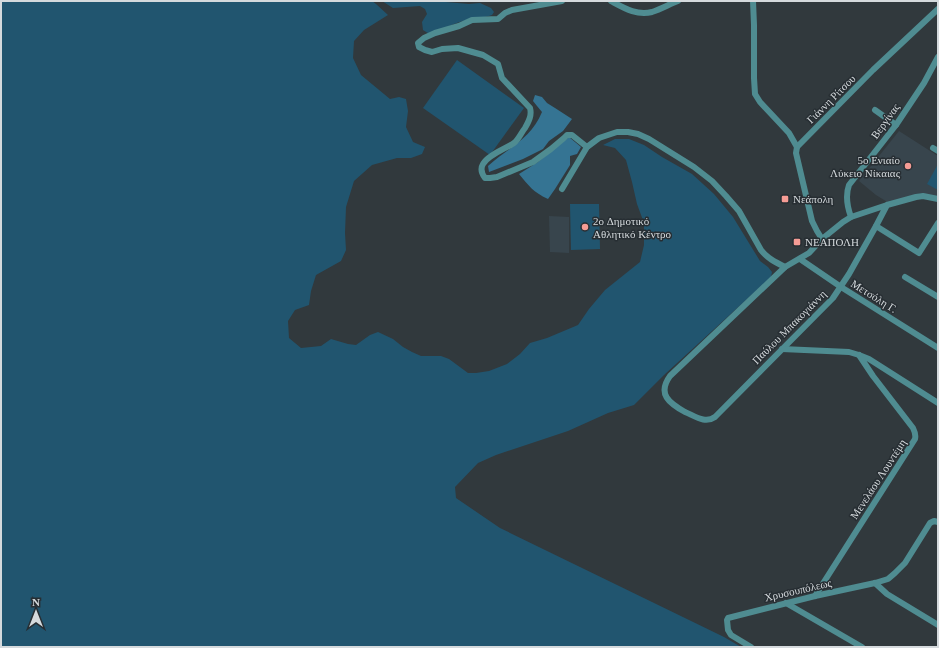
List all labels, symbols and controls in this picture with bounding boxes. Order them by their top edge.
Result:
street label: Γιάννη Ρίτσου [804,72,858,126]
street label: Βεργίνας [868,101,902,141]
place label: 5ο Ενιαίο Λύκειο Νίκαιας [830,154,901,179]
marker: 5ο Ενιαίο Λύκειο Νίκαιας [903,161,913,171]
place label: Νεάπολη [793,193,834,205]
marker: Νεάπολη [780,194,790,204]
place label: 2o Δημοτικό Αθλητικό Κέντρο [593,215,672,240]
marker: 2o Δημοτικό Αθλητικό Κέντρο [580,222,590,232]
place label: ΝΕΑΠΟΛΗ [805,236,859,248]
marker: ΝΕΑΠΟΛΗ [792,237,802,247]
street label: Μετσόλη Γ. [849,277,899,315]
street label: Παύλου Μπακογιάννη [750,287,829,366]
street label: Μενελάου Λουντέμη [848,437,908,521]
street label: Χρυσουπόλεως [763,576,833,604]
north arrow [16,592,56,632]
text: N [32,596,40,608]

